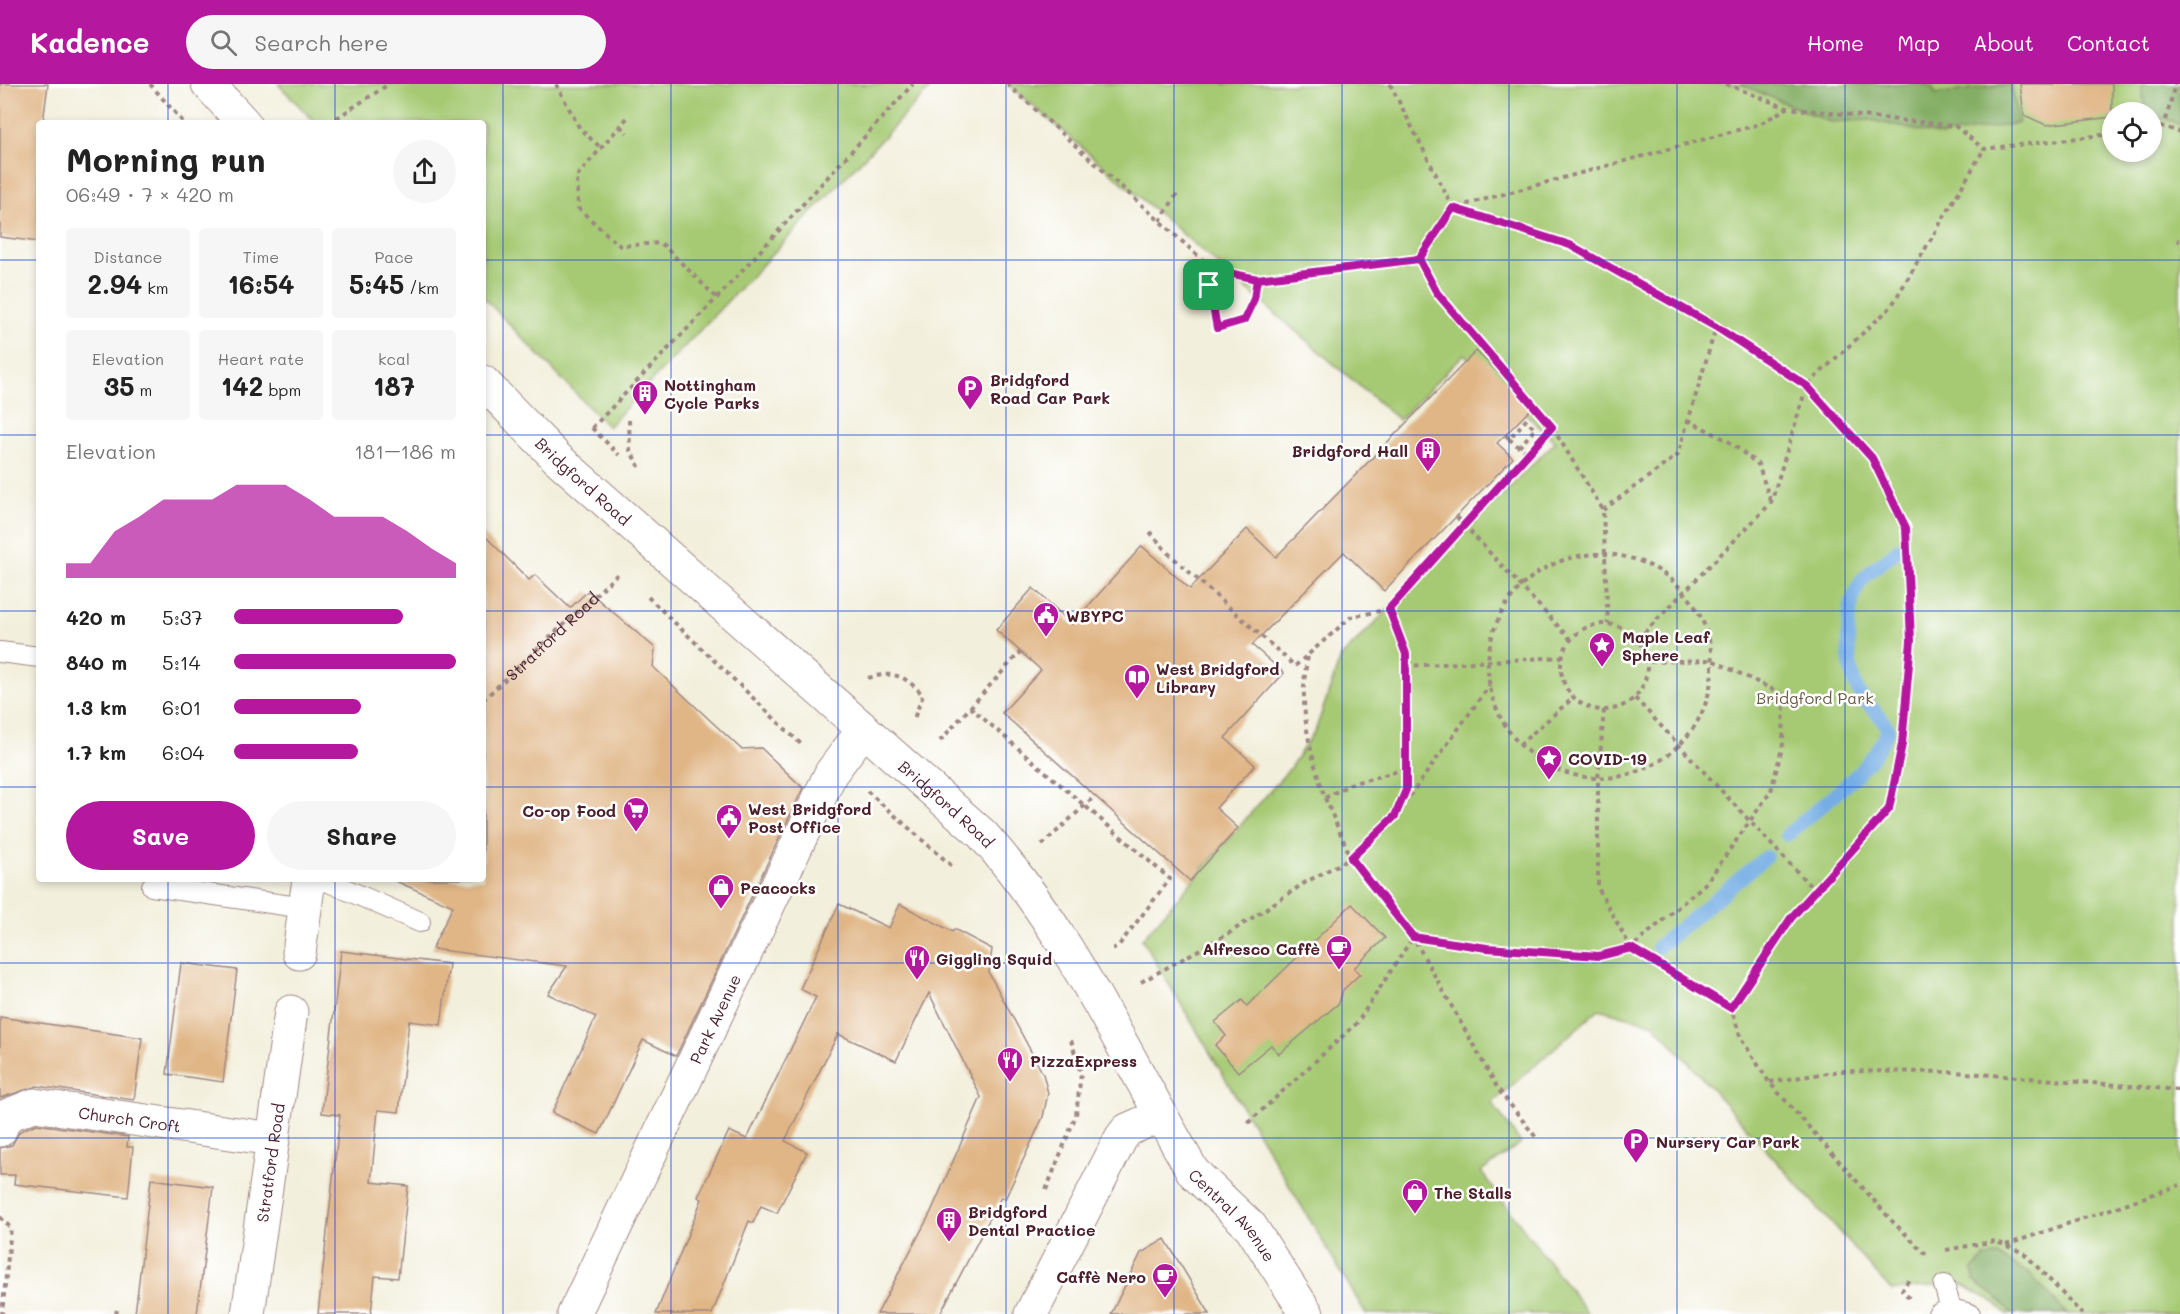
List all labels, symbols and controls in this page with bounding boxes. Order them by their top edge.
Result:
search box [186,15,606,69]
text: Kadence [30,24,150,60]
icon: search [207,26,240,59]
text: Search here [255,28,388,57]
text: Home [1807,29,1864,56]
text: Map [1897,29,1940,56]
text: About [1973,29,2034,56]
text: Contact [2067,29,2150,56]
map controls [2102,102,2162,162]
button: locate [2102,102,2162,162]
text: Morning run [66,137,266,180]
button: share [393,140,456,203]
text: 06:49 · 7 × 420 m [66,181,234,207]
text: Distance [94,246,162,267]
text: Time [243,246,279,267]
text: Pace [374,246,414,267]
pin [1183,259,1234,310]
text: 2.94 [87,267,142,301]
text: 16:54 [227,267,295,301]
text: 5:45 [349,267,404,301]
icon: arrive [1192,268,1225,301]
text: km [142,277,169,298]
text: /km [404,277,439,298]
text: Elevation [92,348,164,369]
text: Heart rate [218,348,304,369]
text: kcal [378,348,410,369]
text: 35 [104,369,134,403]
text: 142 [221,369,263,403]
text: 187 [373,369,415,403]
place label: Bridgford Road Car Park [990,369,1110,408]
parking icon: Bridgford Road Car Park [955,373,985,411]
place label: Nottingham Cycle Parks [664,374,760,413]
building icon: Nottingham Cycle Parks [630,378,660,416]
text: m [134,379,152,400]
text: bpm [263,379,301,400]
street label: Bridgford Road [532,432,635,529]
building icon: Bridgford Hall [1413,435,1443,473]
text: Elevation [66,438,156,464]
text: 181–186 m [354,438,456,464]
place label: Bridgford Hall [1292,440,1408,461]
street label: Stratford Road [501,587,603,684]
public building icon: WBYPC [1031,600,1061,638]
text: 420 m [66,604,126,630]
text: 5:37 [162,604,203,630]
place label: WBYPC [1066,605,1124,626]
place label: Maple Leaf Sphere [1622,626,1711,665]
place icon: Maple Leaf Sphere [1587,630,1617,668]
text: 840 m [66,649,127,675]
text: 5:14 [162,649,201,675]
place label: West Bridgford Library [1156,658,1279,697]
library icon: West Bridgford Library [1122,662,1152,700]
park label: Bridgford Park [1756,687,1874,708]
text: 1.3 km [66,694,127,720]
text: 6:01 [162,694,202,720]
text: 1.7 km [66,739,126,765]
text: 6:04 [162,739,204,765]
place icon: COVID-19 [1534,743,1564,781]
place label: COVID-19 [1568,748,1647,769]
street label: Bridgford Road [895,755,999,852]
supermarket icon: Co-op Food [621,795,651,833]
place label: West Bridgford Post Office [748,798,871,837]
place label: Co-op Food [522,800,616,821]
button: Save [66,801,255,870]
button: Share [267,801,456,870]
public building icon: West Bridgford Post Office [714,802,744,840]
shop icon: Peacocks [706,872,736,910]
place label: Peacocks [740,877,816,898]
cafe icon: Alfresco Caffè [1324,933,1354,971]
place label: Alfresco Caffè [1202,938,1320,959]
restaurant icon: Giggling Squid [902,943,932,981]
place label: Giggling Squid [936,948,1052,969]
street label: Park Avenue [684,970,745,1067]
restaurant icon: PizzaExpress [995,1045,1025,1083]
place label: PizzaExpress [1030,1050,1137,1071]
street label: Church Croft [77,1101,182,1136]
street label: Stratford Road [251,1102,288,1223]
parking icon: Nursery Car Park [1621,1126,1651,1164]
place label: Nursery Car Park [1656,1131,1800,1152]
street label: Central Avenue [1185,1163,1281,1265]
shop icon: The Stalls [1400,1177,1430,1215]
place label: The Stalls [1434,1182,1512,1203]
place label: Bridgford Dental Practice [968,1201,1095,1240]
building icon: Bridgford Dental Practice [934,1205,964,1243]
cafe icon: Caffè Nero [1150,1261,1180,1299]
place label: Caffè Nero [1056,1266,1146,1287]

